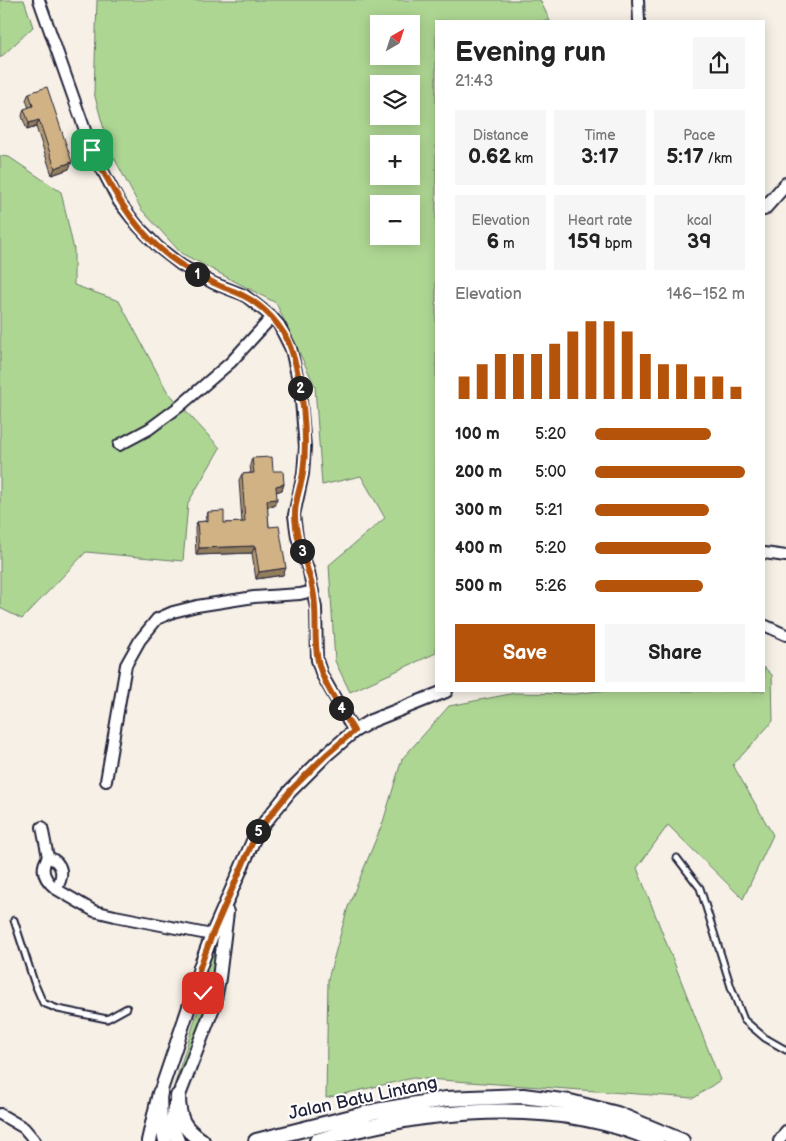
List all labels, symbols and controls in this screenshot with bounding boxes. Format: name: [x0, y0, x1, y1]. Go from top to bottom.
north arrow: [370, 15, 420, 65]
map controls: [370, 15, 420, 245]
text: Evening run: [455, 36, 606, 69]
button: share: [693, 37, 745, 89]
text: 21:43: [455, 72, 493, 91]
button: layers: [370, 75, 420, 125]
text: Distance: [473, 127, 529, 144]
text: Time: [584, 127, 616, 144]
text: Pace: [683, 127, 715, 144]
pin: [71, 129, 113, 171]
button: +: [370, 135, 420, 185]
icon: arrive: [78, 136, 106, 164]
text: 0.62: [468, 144, 511, 169]
text: 3:17: [581, 144, 619, 169]
text: 5:17: [666, 144, 704, 169]
text: km: [511, 150, 533, 167]
text: /km: [704, 150, 732, 167]
button: −: [370, 195, 420, 245]
text: Elevation: [471, 212, 530, 229]
text: Heart rate: [568, 212, 632, 229]
text: kcal: [687, 212, 712, 229]
text: 6: [487, 229, 499, 254]
text: 159: [568, 229, 601, 254]
text: 39: [687, 229, 712, 254]
text: m: [499, 235, 515, 252]
text: bpm: [601, 235, 632, 252]
pin: 1: [184, 262, 210, 286]
text: 1: [195, 266, 200, 283]
text: Elevation: [455, 285, 522, 304]
text: 146–152 m: [666, 285, 745, 304]
pin: 2: [288, 376, 312, 400]
text: 2: [296, 380, 305, 397]
text: 100 m: [455, 425, 500, 444]
text: 5:20: [535, 425, 566, 444]
text: 200 m: [455, 463, 502, 482]
text: 5:00: [535, 463, 566, 482]
text: 300 m: [455, 501, 502, 520]
text: 5:21: [535, 501, 563, 520]
pin: 3: [290, 538, 314, 564]
text: 400 m: [455, 539, 502, 558]
text: 5:20: [535, 539, 566, 558]
text: 3: [298, 543, 307, 560]
text: 500 m: [455, 577, 502, 596]
text: 5:26: [535, 577, 567, 596]
button: Save: [455, 624, 595, 682]
button: Share: [605, 624, 745, 682]
pin: 4: [328, 696, 354, 720]
text: 4: [337, 700, 346, 717]
pin: 5: [246, 818, 270, 844]
text: 5: [254, 823, 263, 840]
pin: [182, 972, 224, 1014]
icon: check: [189, 979, 217, 1007]
street label: Jalan Batu Lintang: [287, 1072, 439, 1124]

